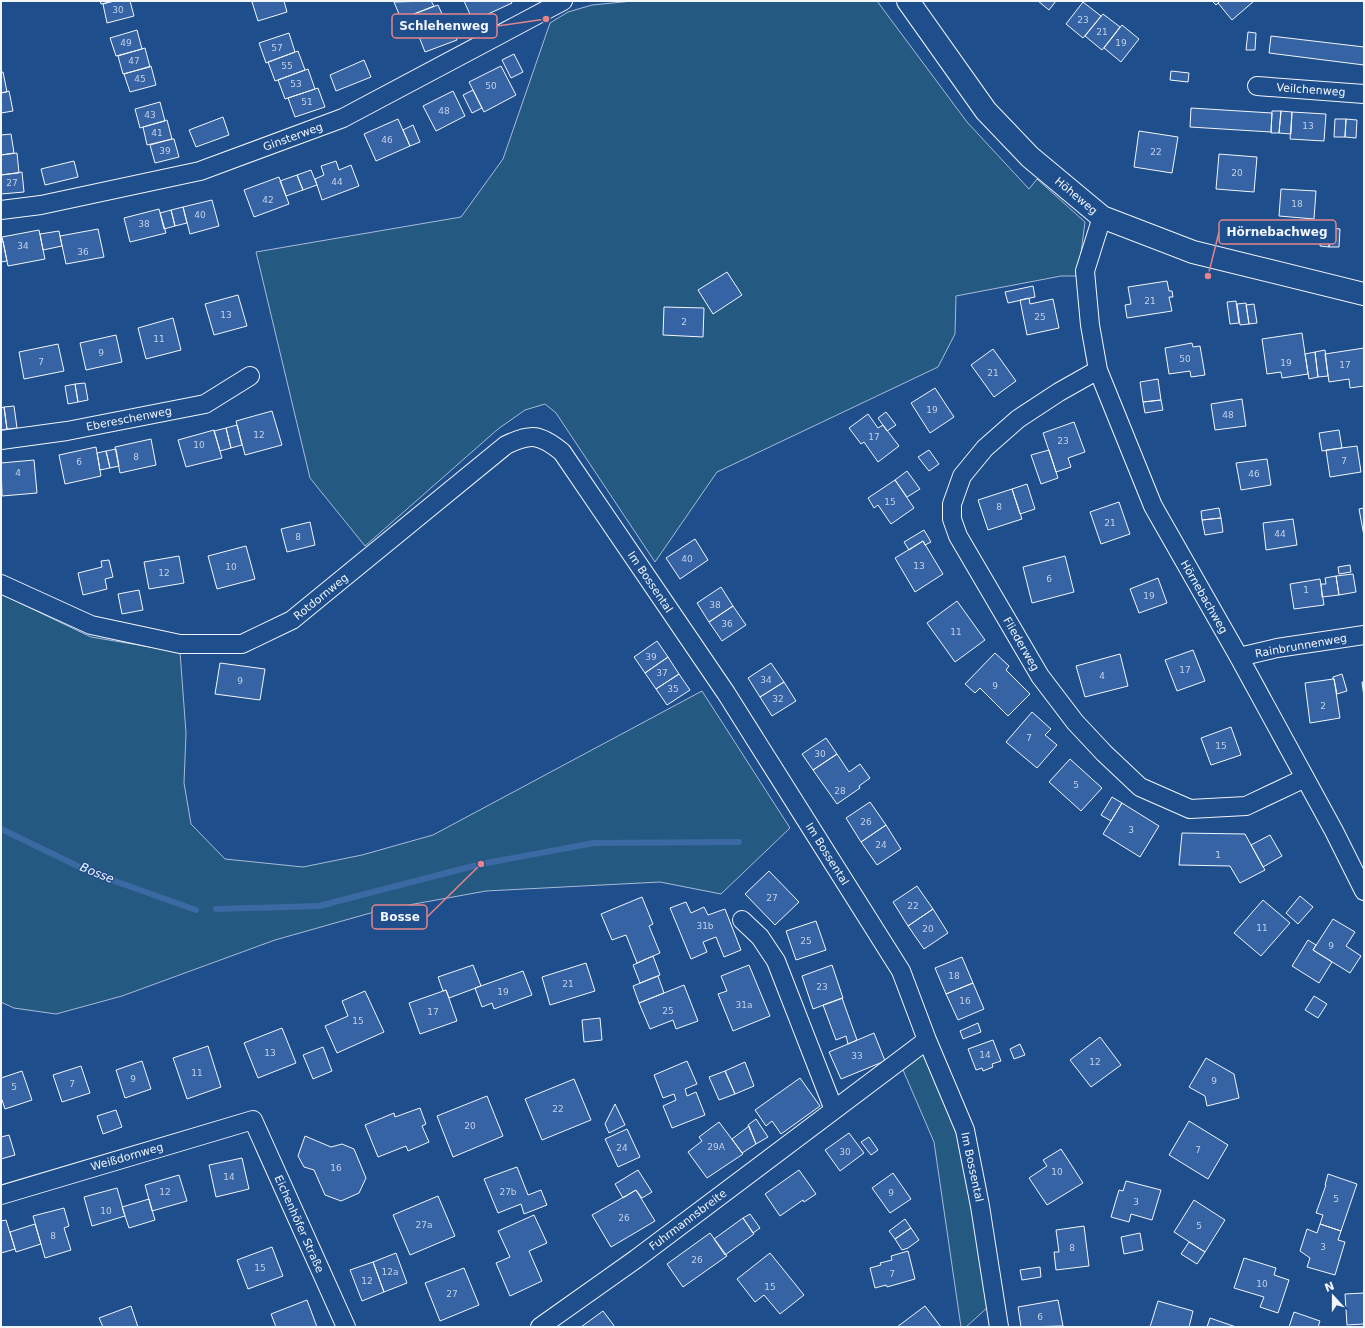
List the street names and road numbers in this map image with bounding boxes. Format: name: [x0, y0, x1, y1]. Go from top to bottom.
street label: Veilchenweg: [1276, 81, 1346, 99]
street label: Ginsterweg: [261, 120, 325, 154]
street label: Höheweg: [1052, 174, 1100, 218]
street label: Ebereschenweg: [85, 404, 173, 434]
street label: Im Bossental: [625, 549, 675, 615]
street label: Hörnebachweg: [1178, 558, 1230, 636]
street label: Rotdornweg: [291, 571, 351, 623]
street label: Fliederweg: [1000, 615, 1042, 673]
street label: Rainbrunnenweg: [1254, 632, 1348, 660]
street label: Im Bossental: [803, 820, 851, 888]
street label: Im Bossental: [958, 1131, 986, 1203]
street label: Weißdornweg: [89, 1140, 165, 1174]
street label: Eichenhöfer Straße: [272, 1173, 326, 1275]
street label: Fuhrmannsbreite: [647, 1187, 729, 1253]

